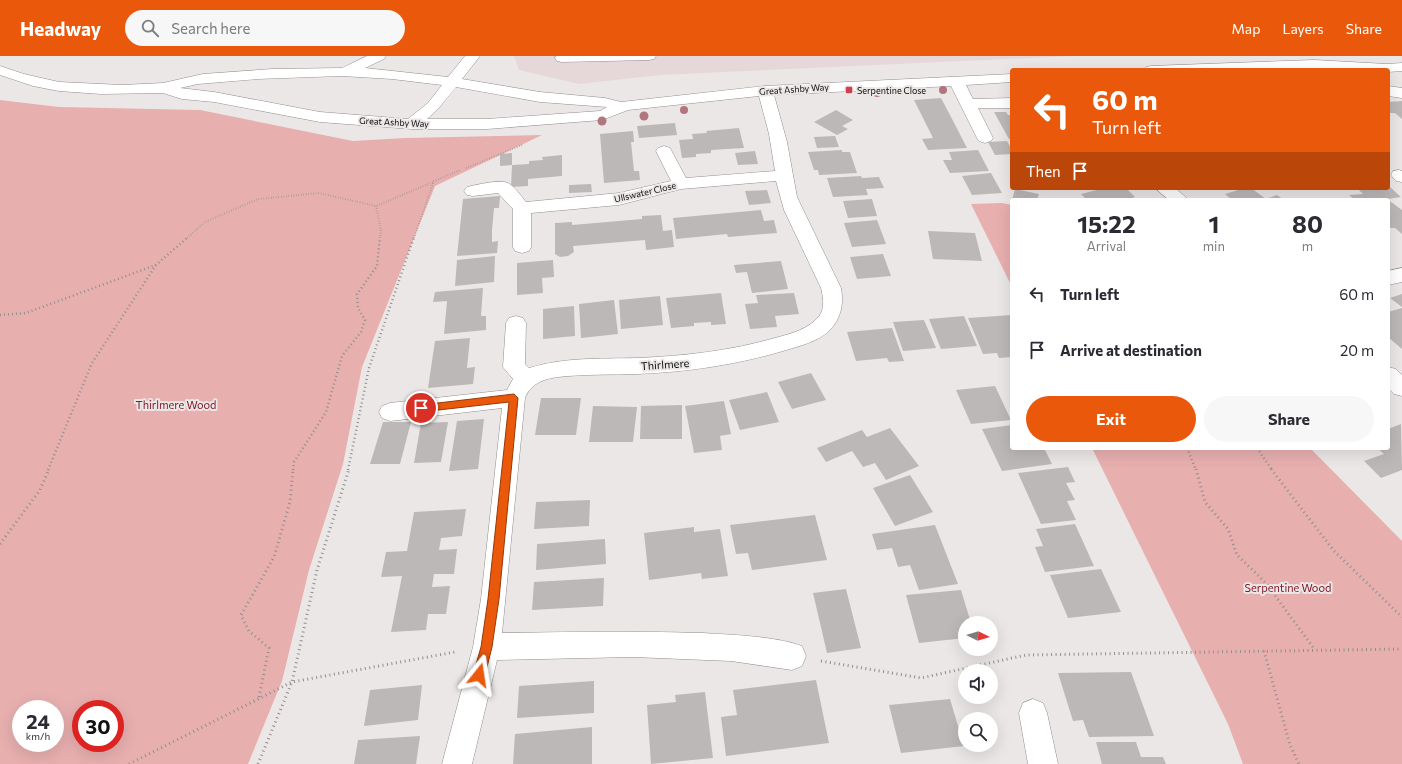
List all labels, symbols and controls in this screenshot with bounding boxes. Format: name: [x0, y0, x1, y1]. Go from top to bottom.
search box: [125, 10, 405, 46]
text: Headway: [20, 17, 101, 40]
icon: search: [139, 17, 161, 39]
text: Search here: [171, 19, 251, 37]
text: Map: [1232, 20, 1260, 37]
text: Layers: [1282, 20, 1324, 37]
text: Share: [1346, 20, 1382, 37]
street label: Great Ashby Way: [759, 81, 830, 97]
text: 60 m: [1092, 82, 1158, 116]
icon: left: [1026, 84, 1078, 136]
marker: Serpentine Close: [844, 85, 854, 95]
place label: Serpentine Close: [857, 85, 926, 96]
street label: Great Ashby Way: [359, 115, 430, 129]
text: Turn left: [1092, 116, 1161, 138]
icon: arrive: [1069, 160, 1091, 182]
text: Then: [1026, 162, 1061, 180]
street label: Ullswater Close: [613, 179, 677, 204]
text: 15:22: [1077, 209, 1136, 238]
text: 1: [1208, 209, 1219, 238]
text: 80: [1292, 209, 1323, 238]
text: Arrival: [1087, 238, 1126, 254]
text: min: [1203, 238, 1225, 254]
text: m: [1302, 238, 1313, 254]
icon: left: [1026, 283, 1048, 305]
text: Turn left: [1060, 285, 1119, 303]
text: 60 m: [1339, 285, 1374, 303]
icon: arrive: [1026, 339, 1048, 361]
text: Arrive at destination: [1060, 341, 1202, 359]
text: 20 m: [1340, 341, 1374, 359]
street label: Thirlmere: [640, 356, 690, 372]
pin: [404, 391, 438, 425]
button: Exit: [1026, 396, 1196, 442]
button: Share: [1204, 396, 1374, 442]
icon: arrive: [410, 397, 432, 419]
park label: Thirlmere Wood: [136, 398, 216, 411]
park label: Serpentine Wood: [1245, 581, 1331, 594]
north arrow: [958, 616, 998, 656]
map controls: [958, 616, 998, 752]
position arrow: [458, 654, 500, 696]
button: sound: [958, 664, 998, 704]
speed limit sign: 30: [72, 700, 124, 752]
text: 24: [26, 709, 50, 733]
button: search: [958, 712, 998, 752]
text: km/h: [26, 730, 50, 742]

